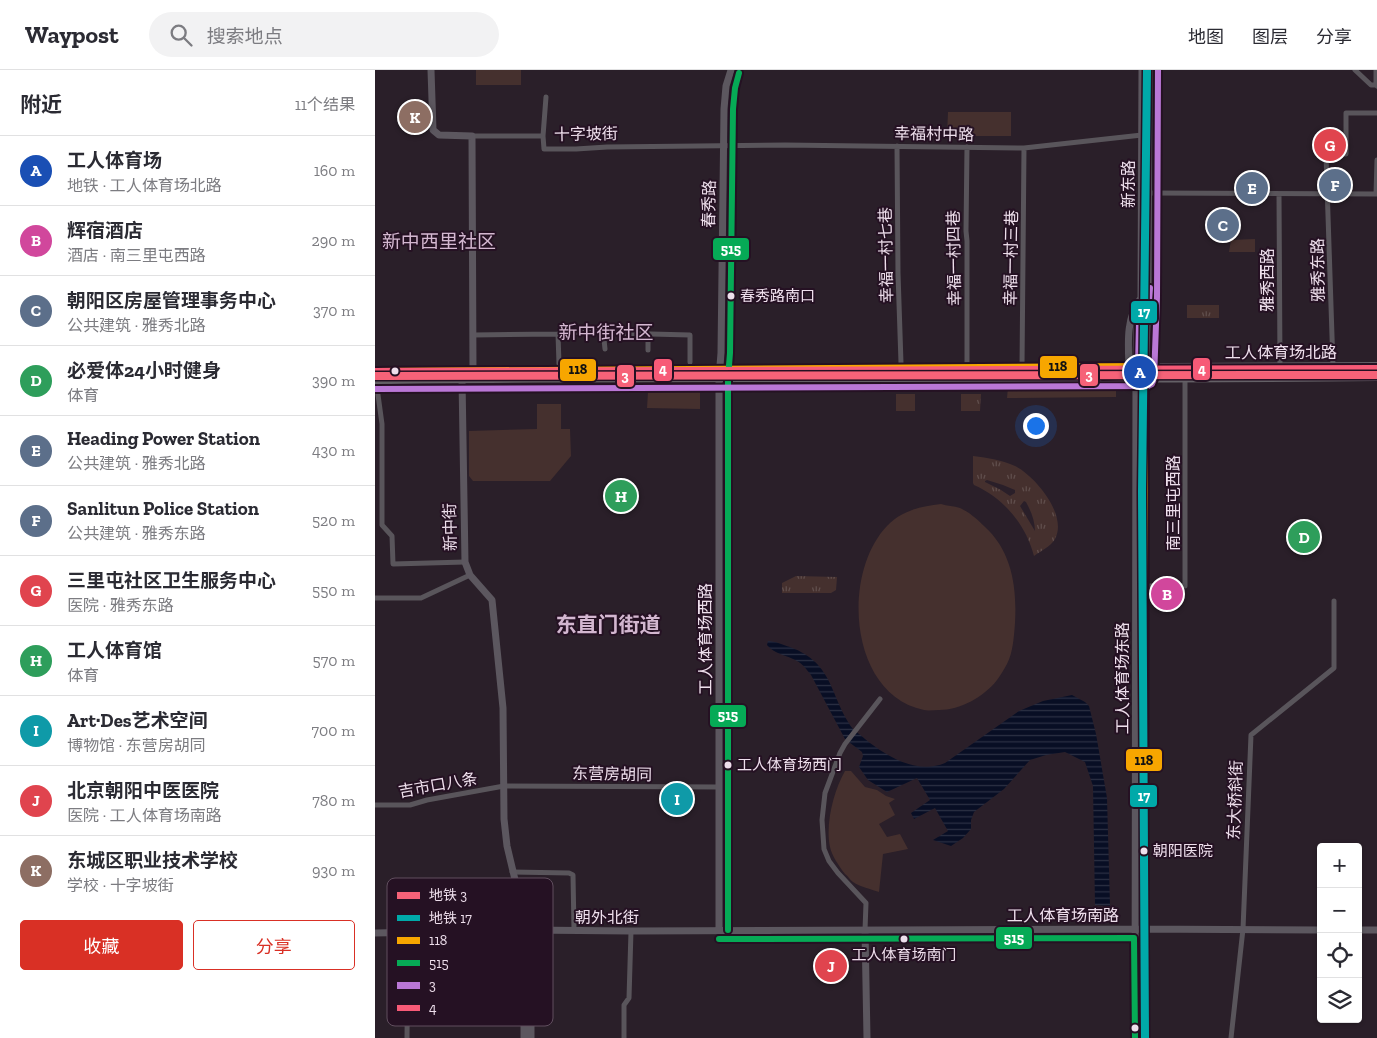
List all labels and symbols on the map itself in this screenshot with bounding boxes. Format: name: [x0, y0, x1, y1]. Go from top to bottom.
pin: K: [399, 98, 431, 136]
street label: 十字坡街: [554, 124, 618, 144]
street label: 幸福村中路: [894, 124, 974, 144]
pin: G: [1314, 126, 1346, 164]
street label: 新东路: [1119, 160, 1138, 208]
pin: F: [1319, 166, 1351, 204]
pin: E: [1236, 169, 1268, 207]
street label: 春秀路: [699, 180, 719, 228]
pin: C: [1207, 206, 1239, 244]
street label: 幸福一村七巷: [876, 207, 896, 303]
street label: 幸福一村四巷: [944, 210, 964, 306]
street label: 幸福一村三巷: [1001, 210, 1021, 306]
district label: 新中西里社区: [382, 230, 496, 253]
line badge: 515: [712, 237, 750, 261]
street label: 雅秀东路: [1308, 238, 1328, 302]
text: 515: [721, 241, 741, 258]
street label: 雅秀西路: [1258, 248, 1277, 312]
place label: 春秀路南口: [740, 287, 815, 305]
marker: 春秀路南口: [726, 291, 736, 301]
line badge: 17: [1130, 300, 1158, 324]
text: 17: [1138, 304, 1150, 321]
district label: 新中街社区: [558, 321, 654, 344]
street label: 工人体育场北路: [1225, 343, 1337, 362]
pin: A: [1124, 353, 1156, 391]
line badge: 118: [1039, 355, 1078, 379]
line badge: 4: [1192, 357, 1211, 381]
line badge: 118: [559, 358, 597, 382]
line badge: 4: [653, 358, 673, 382]
text: 118: [1049, 358, 1068, 375]
text: 118: [569, 361, 588, 378]
text: 4: [659, 361, 667, 378]
text: 4: [1198, 361, 1206, 378]
line badge: 3: [1079, 363, 1099, 387]
line badge: 3: [616, 364, 635, 388]
unlabelled marker: [390, 366, 400, 376]
text: 3: [1085, 367, 1093, 384]
text: 3: [621, 368, 629, 385]
your location: [1023, 413, 1049, 439]
street label: 南三里屯西路: [1164, 455, 1183, 551]
pin: H: [605, 477, 637, 515]
street label: 新中街: [440, 503, 460, 551]
pin: D: [1288, 518, 1320, 556]
pin: B: [1151, 575, 1183, 613]
street label: 工人体育场西路: [696, 583, 715, 695]
district label: 东直门街道: [556, 612, 661, 637]
street label: 工人体育场东路: [1113, 622, 1132, 734]
line badge: 515: [709, 704, 747, 728]
text: 515: [718, 707, 738, 724]
line badge: 118: [1125, 748, 1163, 772]
text: 118: [1135, 752, 1154, 769]
place label: 工人体育场西门: [737, 756, 842, 774]
marker: 工人体育场西门: [723, 760, 733, 770]
street label: 东大桥斜街: [1224, 760, 1246, 840]
street label: 东营房胡同: [572, 764, 652, 784]
street label: 吉市口八条: [397, 769, 479, 801]
pin: I: [661, 780, 693, 818]
line badge: 17: [1129, 784, 1158, 808]
text: 17: [1138, 788, 1150, 805]
place label: 朝阳医院: [1153, 842, 1213, 860]
marker: 朝阳医院: [1139, 846, 1149, 856]
legend: [387, 878, 553, 1026]
text: 地铁 3: [429, 887, 467, 904]
street label: 工人体育场南路: [1007, 906, 1119, 925]
street label: 朝外北街: [575, 908, 639, 927]
text: 地铁 17: [429, 910, 472, 927]
line badge: 515: [995, 926, 1033, 950]
text: 515: [1004, 930, 1024, 947]
text: 118: [429, 932, 447, 949]
marker: 工人体育场南门: [899, 934, 909, 944]
place label: 工人体育场南门: [851, 946, 957, 964]
pin: J: [815, 947, 847, 985]
text: 515: [429, 955, 449, 972]
text: 3: [429, 977, 436, 994]
text: 4: [429, 1000, 437, 1017]
unlabelled marker: [1130, 1023, 1140, 1033]

